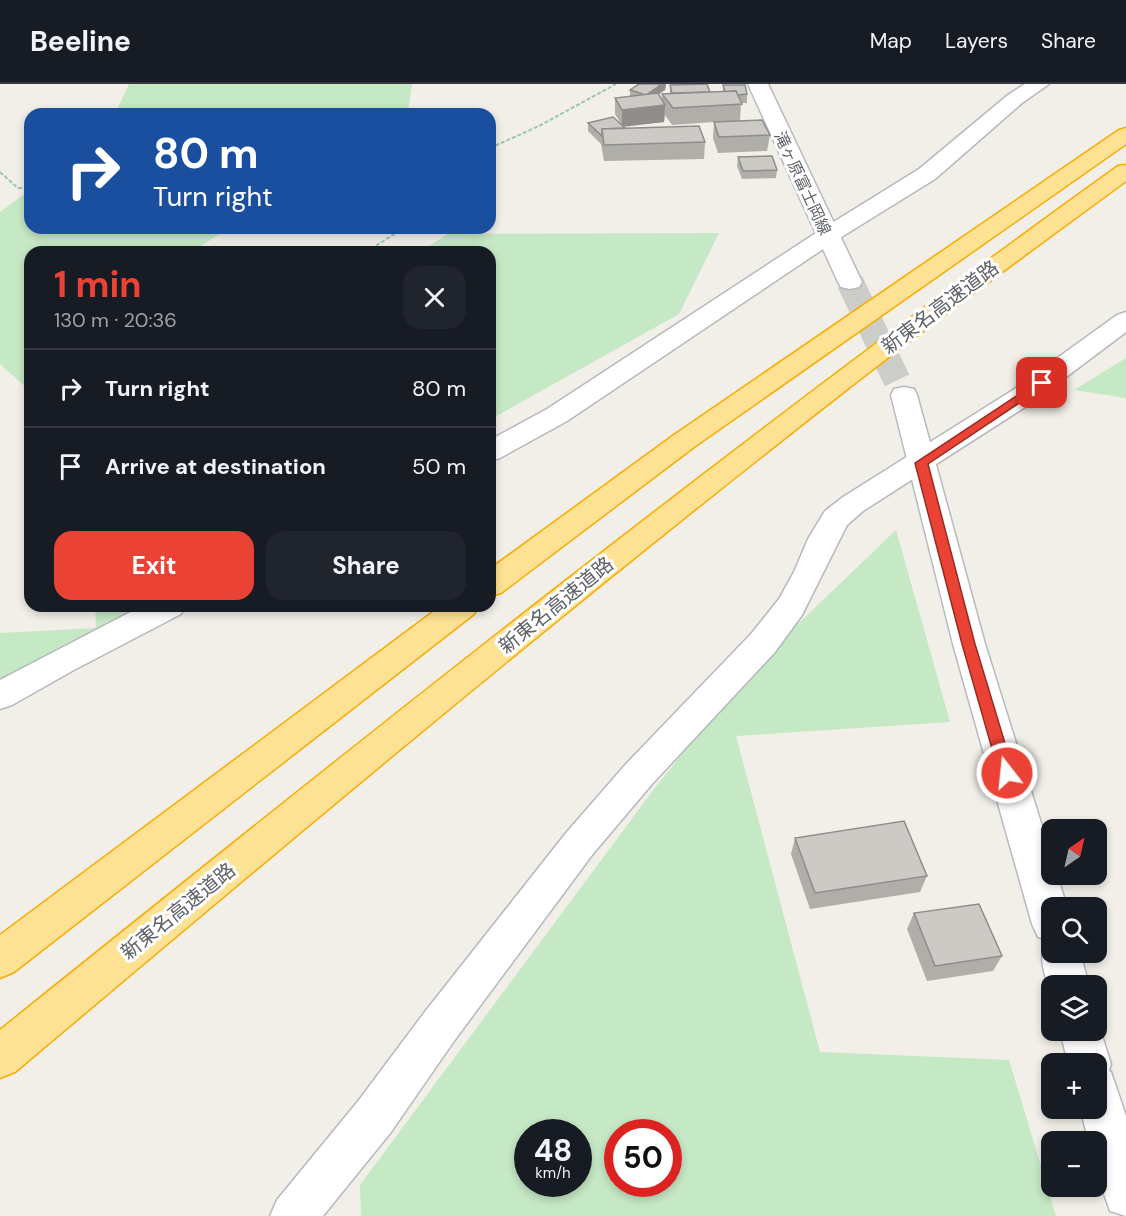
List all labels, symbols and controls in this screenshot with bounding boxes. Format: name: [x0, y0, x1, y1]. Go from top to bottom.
text: Beeline: [30, 23, 131, 60]
text: Map: [870, 27, 912, 55]
text: Layers: [945, 27, 1008, 55]
text: Share: [1041, 27, 1096, 55]
text: 80 m: [153, 126, 259, 181]
street label: 滝ヶ原富士岡線: [769, 128, 836, 238]
icon: right: [54, 132, 132, 210]
text: Turn right: [153, 179, 273, 214]
street label: 新東名高速道路: [876, 254, 1004, 360]
text: 1 min: [54, 261, 142, 308]
button: close: [403, 266, 466, 329]
text: 130 m · 20:36: [54, 307, 177, 333]
pin: [1016, 357, 1067, 408]
icon: arrive: [1025, 366, 1058, 399]
icon: right: [54, 372, 87, 405]
text: Turn right: [105, 374, 210, 403]
text: 80 m: [412, 374, 466, 403]
icon: arrive: [54, 450, 87, 483]
text: Arrive at destination: [105, 452, 326, 481]
text: 50 m: [412, 452, 466, 481]
button: Exit: [54, 531, 254, 600]
button: Share: [266, 531, 466, 600]
street label: 新東名高速道路: [493, 551, 619, 659]
position arrow: [975, 741, 1039, 805]
north arrow: [1041, 819, 1107, 885]
map controls: [1041, 819, 1107, 1197]
street label: 新東名高速道路: [115, 857, 241, 965]
button: search: [1041, 897, 1107, 963]
button: layers: [1041, 975, 1107, 1041]
button: +: [1041, 1053, 1107, 1119]
speed limit sign: 50: [604, 1119, 682, 1197]
text: 48: [534, 1131, 572, 1170]
button: −: [1041, 1131, 1107, 1197]
text: km/h: [535, 1163, 571, 1183]

